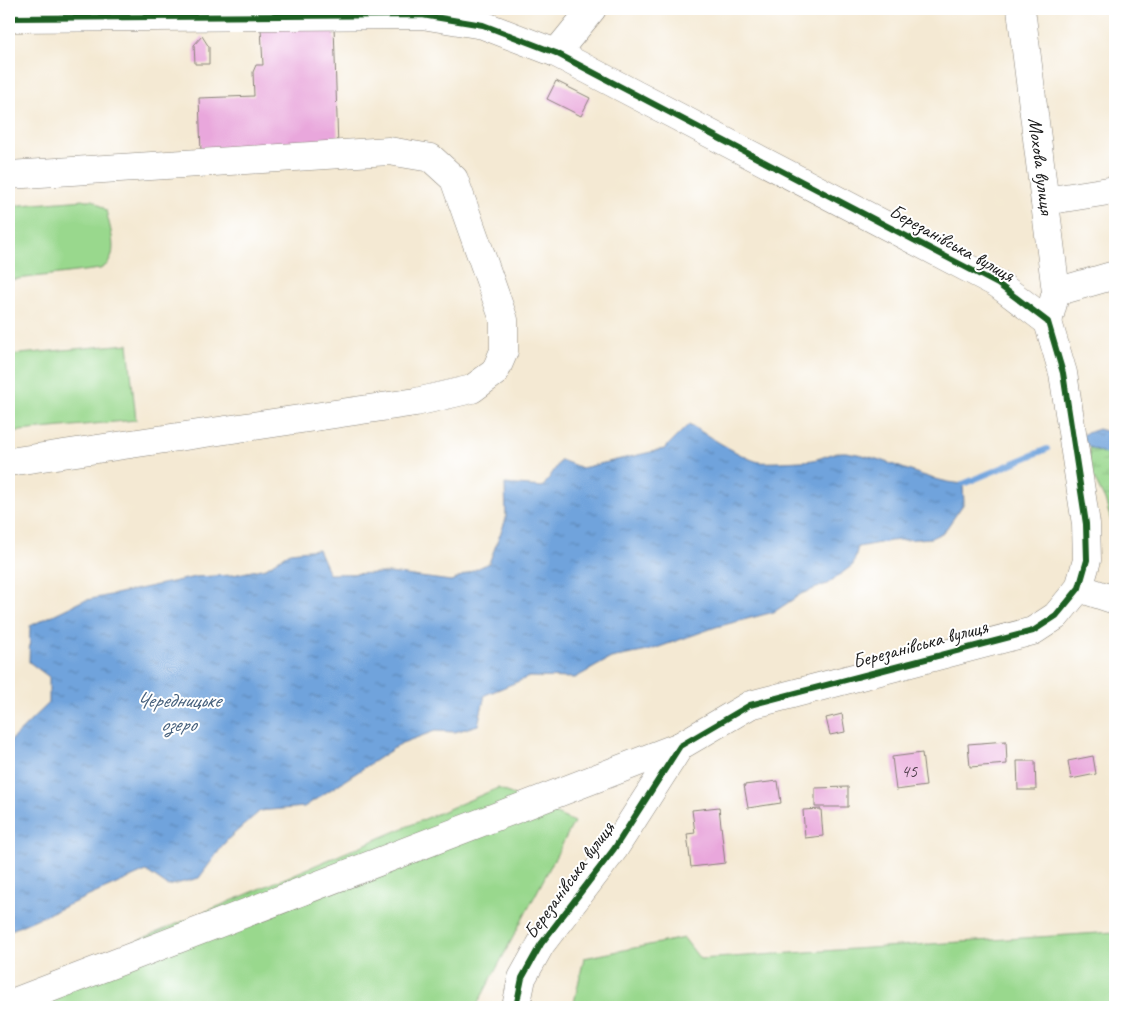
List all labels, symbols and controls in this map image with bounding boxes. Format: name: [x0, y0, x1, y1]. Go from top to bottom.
street label: Мохова вулиця: [1023, 116, 1060, 218]
street label: Березанівська вулиця: [885, 198, 1019, 288]
street label: Березанівська вулиця: [850, 614, 991, 674]
water label: Чередницьке озеро: [136, 687, 223, 738]
house number: 45: [901, 760, 918, 782]
street label: Березанівська вулиця: [518, 816, 620, 944]

